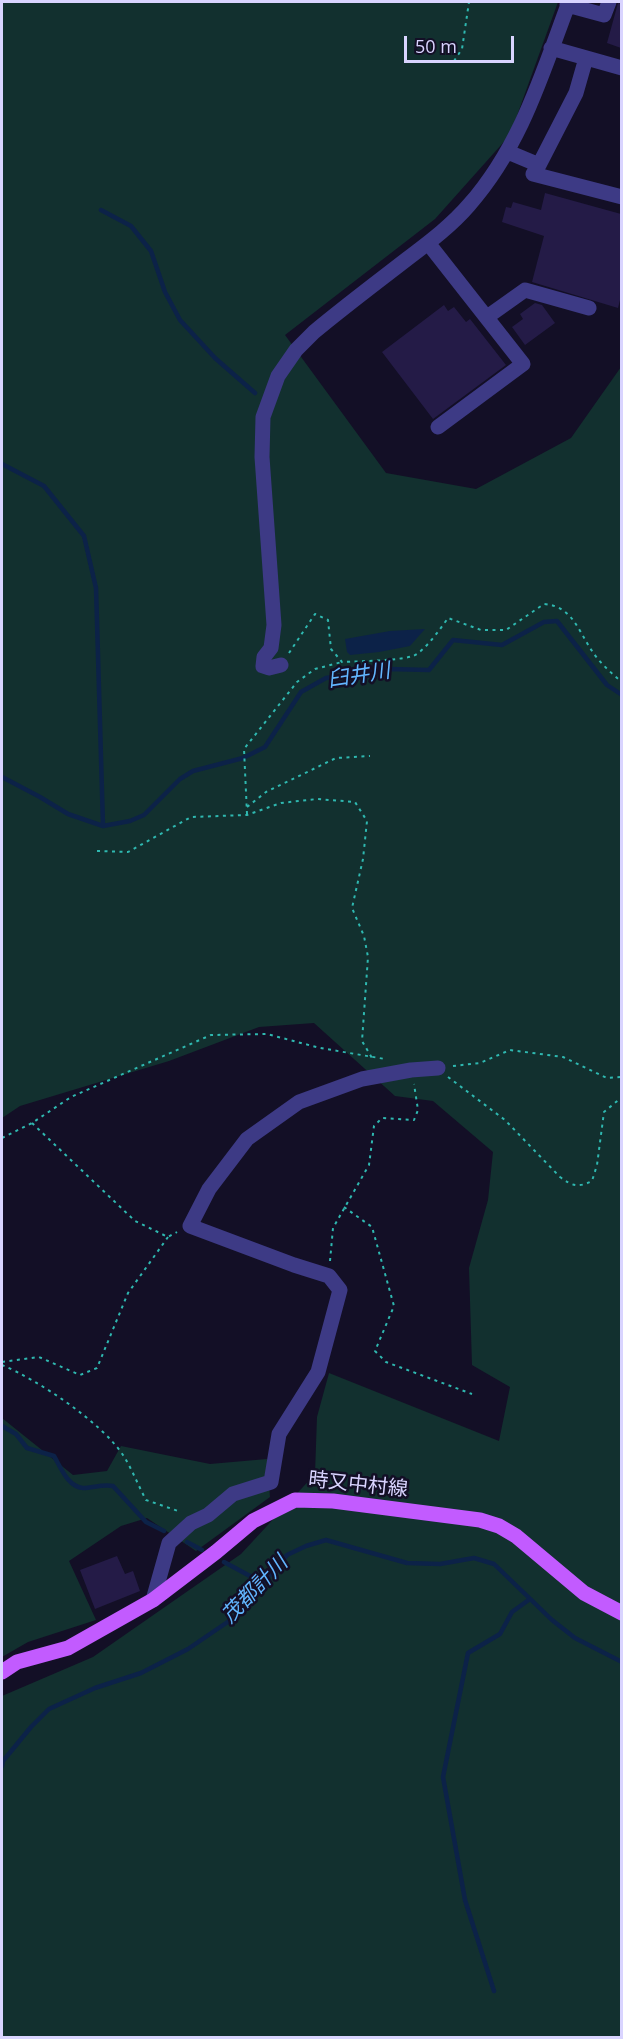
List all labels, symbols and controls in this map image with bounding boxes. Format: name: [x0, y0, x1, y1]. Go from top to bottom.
scale bar: [407, 24, 516, 62]
text: 50 m: [415, 34, 457, 58]
water label: 臼井川: [326, 659, 392, 693]
street label: 時又中村線: [307, 1468, 409, 1502]
water label: 茂都計川: [217, 1551, 293, 1629]

